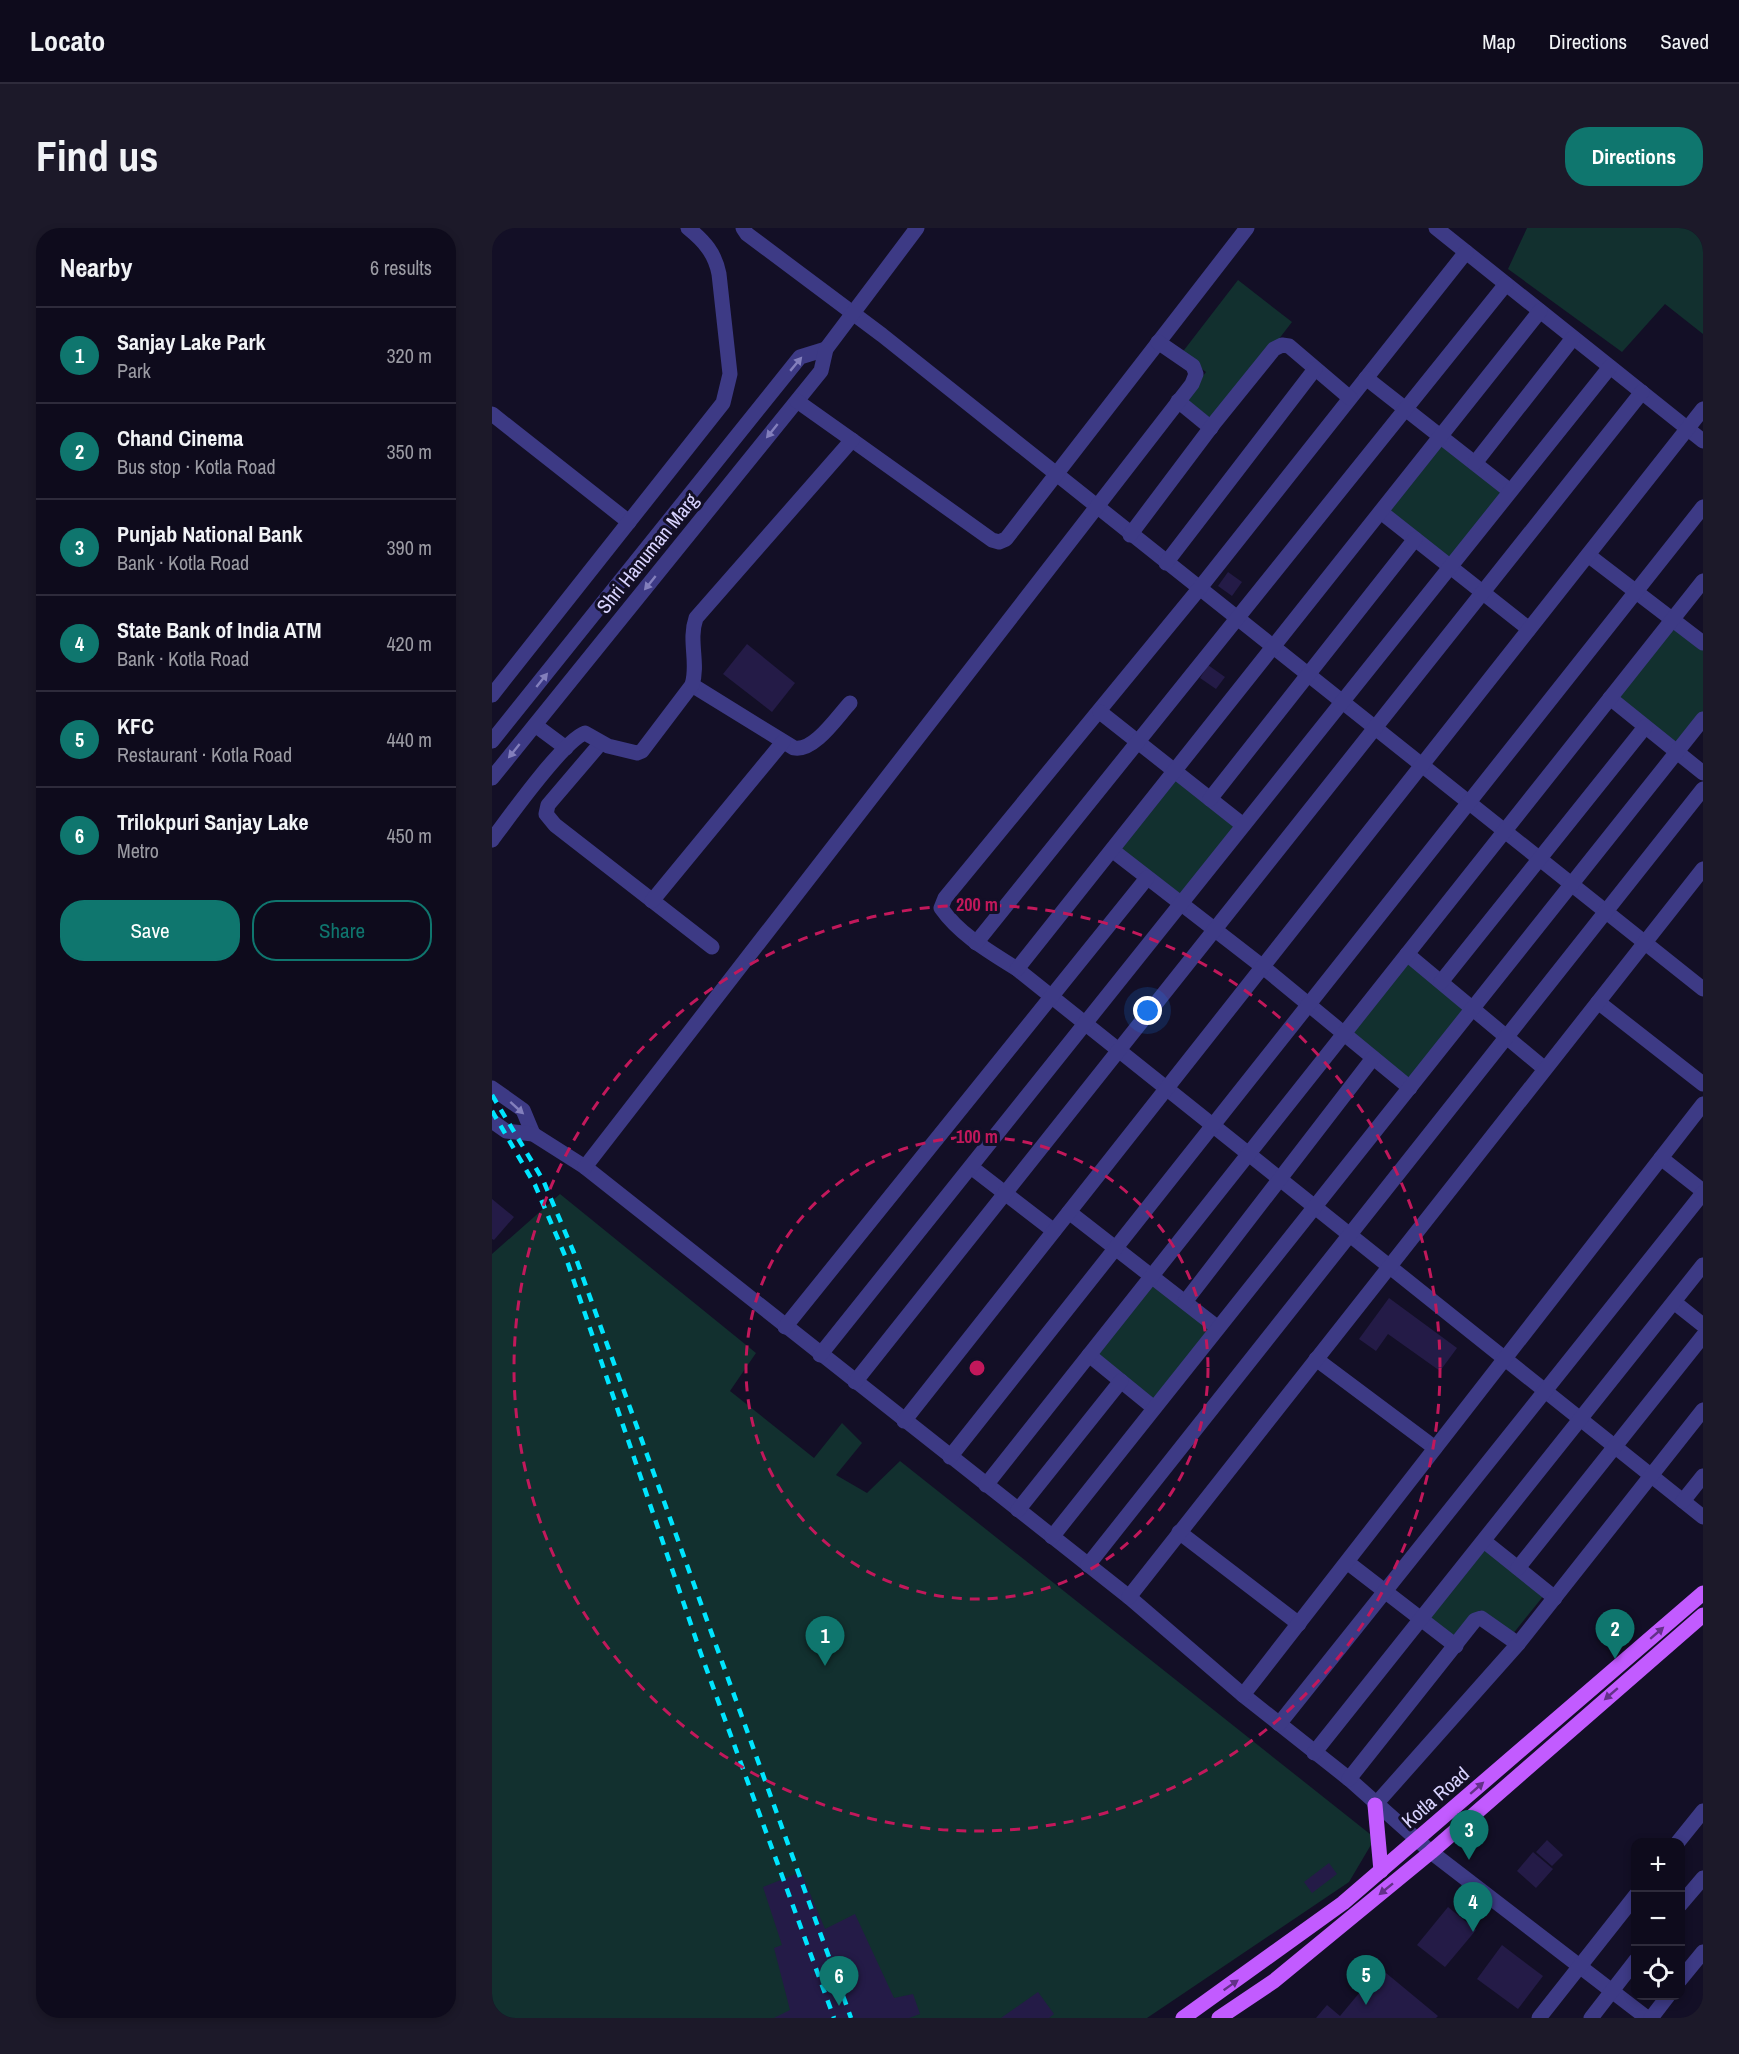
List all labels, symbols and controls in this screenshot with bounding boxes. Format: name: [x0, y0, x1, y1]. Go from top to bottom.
text: Locato: [30, 22, 105, 60]
text: Map: [1482, 27, 1516, 56]
text: Directions: [1549, 27, 1627, 56]
text: Saved: [1660, 27, 1709, 56]
button: Directions: [1565, 127, 1703, 186]
text: Find us: [36, 128, 158, 184]
text: Nearby: [60, 250, 132, 285]
text: 6 results: [370, 254, 432, 281]
text: Sanjay Lake Park: [117, 327, 265, 357]
text: 1: [75, 342, 84, 369]
text: 320 m: [386, 342, 432, 369]
one-way arrow: [789, 356, 802, 372]
text: Park: [117, 357, 151, 384]
text: Chand Cinema: [117, 423, 243, 453]
one-way arrow: [767, 424, 779, 439]
text: 2: [75, 438, 84, 465]
text: 350 m: [386, 438, 432, 465]
text: Bus stop · Kotla Road: [117, 453, 276, 480]
street label: Shri Hanuman Marg: [590, 487, 704, 619]
text: Punjab National Bank: [117, 519, 302, 549]
text: 3: [75, 534, 84, 561]
text: 390 m: [386, 534, 432, 561]
text: Bank · Kotla Road: [117, 549, 249, 576]
one-way arrow: [643, 575, 656, 591]
text: State Bank of India ATM: [117, 615, 322, 645]
text: 4: [75, 630, 84, 657]
text: 420 m: [386, 630, 432, 657]
text: Bank · Kotla Road: [117, 645, 249, 672]
one-way arrow: [535, 672, 547, 687]
text: KFC: [117, 711, 154, 741]
text: 5: [75, 726, 84, 753]
text: 440 m: [386, 726, 432, 753]
text: Restaurant · Kotla Road: [117, 741, 292, 768]
one-way arrow: [508, 743, 521, 758]
text: Trilokpuri Sanjay Lake: [117, 807, 309, 837]
text: 6: [75, 822, 84, 849]
text: 450 m: [386, 822, 432, 849]
text: Metro: [117, 837, 159, 864]
text: 200 m: [956, 892, 998, 917]
button: Save: [60, 900, 240, 961]
button: Share: [252, 900, 432, 961]
your location: [1133, 996, 1162, 1025]
one-way arrow: [509, 1101, 525, 1114]
text: 100 m: [956, 1124, 998, 1149]
centre of rings: [967, 1358, 987, 1378]
pin: 2: [1596, 1610, 1634, 1659]
pin: 1: [806, 1616, 844, 1666]
one-way arrow: [1649, 1627, 1664, 1640]
one-way arrow: [1603, 1688, 1619, 1701]
street label: Kotla Road: [1396, 1760, 1474, 1834]
one-way arrow: [1469, 1782, 1484, 1795]
pin: 3: [1450, 1810, 1488, 1860]
map controls: [1631, 1838, 1685, 2000]
button: +: [1631, 1838, 1685, 1892]
one-way arrow: [1379, 1882, 1394, 1895]
pin: 4: [1454, 1882, 1492, 1932]
button: −: [1631, 1892, 1685, 1946]
button: locate: [1631, 1946, 1685, 2000]
pin: 6: [820, 1956, 858, 2006]
pin: 5: [1346, 1956, 1386, 2005]
one-way arrow: [1223, 1979, 1239, 1991]

